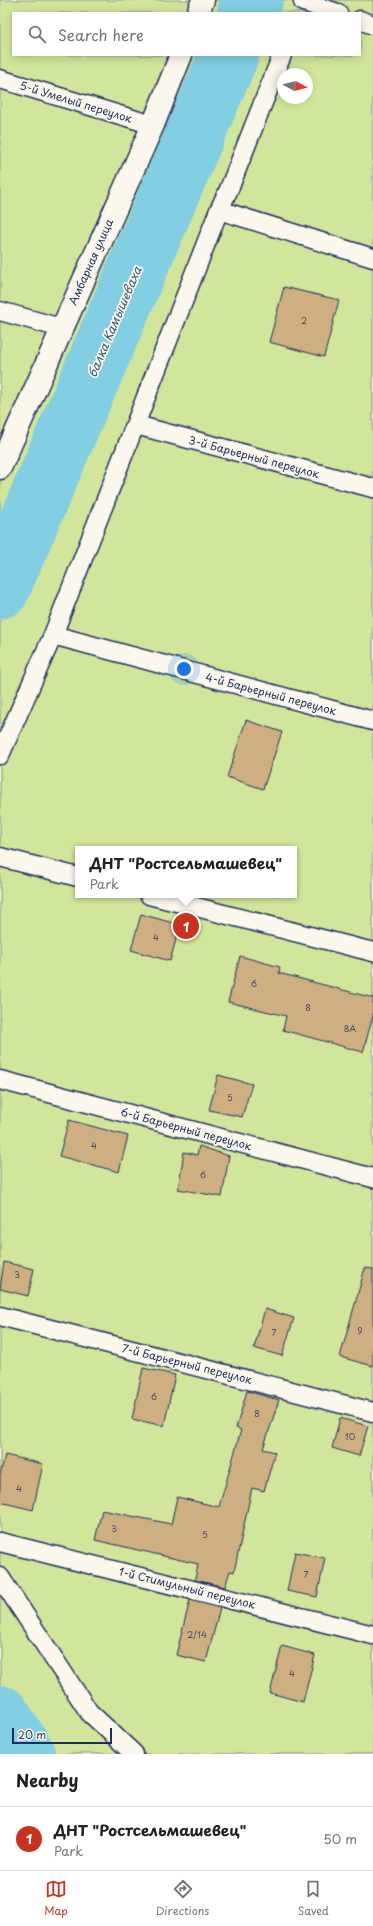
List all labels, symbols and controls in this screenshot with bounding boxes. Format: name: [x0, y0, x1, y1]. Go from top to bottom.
search box: [12, 12, 361, 56]
icon: search: [26, 23, 48, 45]
text: Search here: [58, 23, 144, 46]
north arrow: [277, 68, 313, 104]
street label: 5-й Умелый переулок: [18, 76, 135, 127]
street label: Амбарная улица: [64, 216, 117, 308]
water label: балка Камышеваха: [83, 263, 146, 380]
house number: 2: [301, 313, 307, 327]
street label: 3-й Барьерный переулок: [187, 431, 322, 482]
your location: [174, 659, 194, 679]
street label: 4-й Барьерный переулок: [204, 668, 339, 719]
popup: [75, 846, 297, 898]
text: ДНТ "Ростсельмашевец": [90, 851, 282, 874]
text: Park: [90, 874, 119, 893]
pin: 1: [173, 911, 199, 941]
house number: 4: [153, 930, 159, 944]
house number: 6: [251, 976, 257, 990]
house number: 8: [305, 1000, 311, 1014]
house number: 8А: [344, 1021, 356, 1035]
house number: 5: [227, 1090, 233, 1104]
street label: 6-й Барьерный переулок: [119, 1103, 254, 1154]
house number: 4: [91, 1138, 97, 1152]
house number: 6: [200, 1167, 206, 1181]
house number: 3: [14, 1267, 20, 1281]
house number: 9: [357, 1323, 363, 1337]
house number: 7: [271, 1325, 277, 1339]
street label: 7-й Барьерный переулок: [120, 1339, 254, 1388]
house number: 6: [151, 1389, 157, 1403]
house number: 8: [254, 1406, 260, 1420]
house number: 10: [345, 1429, 356, 1443]
house number: 4: [16, 1481, 22, 1495]
house number: 3: [111, 1521, 117, 1535]
house number: 5: [202, 1527, 208, 1541]
street label: 1-й Стимульный переулок: [117, 1562, 258, 1613]
house number: 7: [303, 1567, 309, 1581]
house number: 2/14: [187, 1627, 207, 1641]
house number: 4: [289, 1666, 295, 1680]
scale bar: [12, 1726, 112, 1745]
text: 20 m: [18, 1726, 46, 1743]
text: Nearby: [16, 1767, 78, 1793]
text: ДНТ "Ростсельмашевец": [54, 1818, 246, 1841]
text: 1: [26, 1829, 32, 1848]
text: 50 m: [323, 1829, 357, 1848]
text: Park: [54, 1841, 83, 1860]
tab: Map: [44, 1878, 68, 1919]
tab: Directions: [156, 1878, 209, 1919]
tab: Saved: [298, 1878, 329, 1919]

